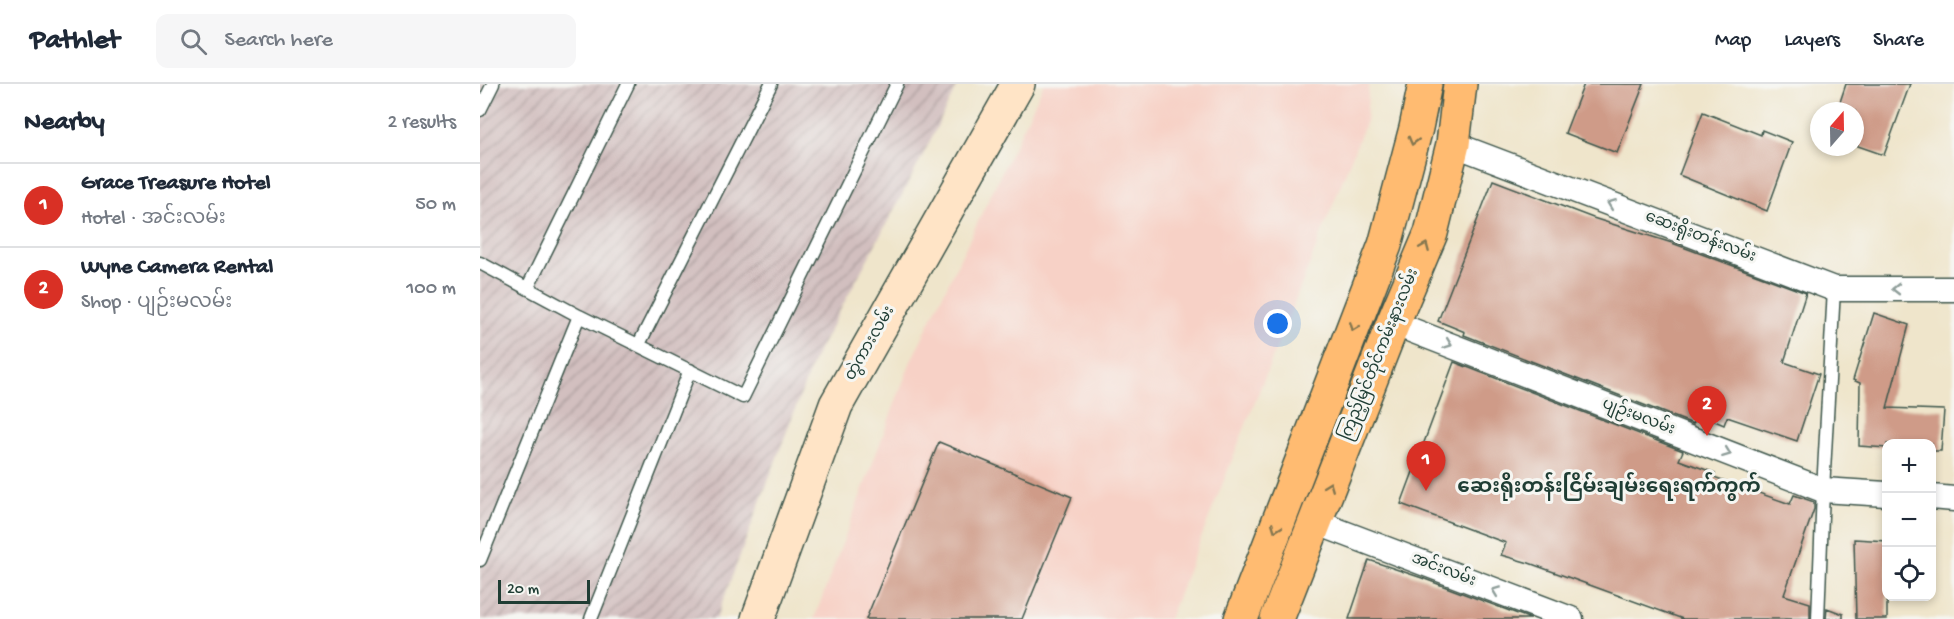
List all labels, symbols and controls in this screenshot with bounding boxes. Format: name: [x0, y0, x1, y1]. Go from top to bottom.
search box: [156, 14, 576, 68]
text: Pathlet: [30, 25, 120, 58]
icon: search: [177, 25, 210, 58]
text: Search here: [225, 28, 333, 54]
text: Map: [1715, 29, 1751, 54]
text: Layers: [1784, 29, 1840, 54]
text: Share: [1873, 29, 1924, 54]
north arrow: [1810, 102, 1864, 156]
text: Nearby: [24, 108, 105, 139]
text: 2 results: [387, 112, 456, 135]
one-way arrow: [1407, 136, 1420, 146]
text: Grace Treasure Hotel: [81, 171, 271, 197]
text: 1: [39, 194, 48, 217]
text: 50 m: [415, 194, 456, 217]
one-way arrow: [1606, 199, 1617, 212]
street label: ဆေးရိုးတန်းလမ်း: [1641, 204, 1760, 270]
text: Hotel · အင်းလမ်း: [81, 208, 226, 231]
one-way arrow: [1418, 242, 1430, 253]
text: Wyne Camera Rental: [81, 255, 273, 281]
street label: ကြည့်မြင်တိုင်ကမ်းနားလမ်း: [1333, 265, 1426, 444]
text: 2: [39, 278, 48, 301]
text: 100 m: [406, 278, 456, 301]
one-way arrow: [1891, 283, 1900, 295]
text: Shop · ပျဉ်းမလမ်း: [81, 292, 232, 315]
street label: တွဲကားလမ်း: [838, 301, 901, 385]
your location: [1263, 309, 1292, 338]
one-way arrow: [1349, 321, 1361, 332]
one-way arrow: [1442, 337, 1453, 349]
pin: 2: [1688, 386, 1726, 436]
street label: ပျဉ်းမလမ်း: [1599, 391, 1679, 441]
map controls: [1882, 439, 1936, 601]
button: +: [1882, 439, 1936, 493]
pin: 1: [1406, 442, 1446, 491]
one-way arrow: [1722, 445, 1732, 458]
district label: ဆေးရိုးတန်းငြိမ်းချမ်းရေးရက်ကွက်: [1457, 472, 1761, 502]
one-way arrow: [1322, 482, 1335, 492]
button: −: [1882, 493, 1936, 547]
one-way arrow: [1271, 522, 1283, 533]
street label: အင်းလမ်း: [1408, 545, 1480, 592]
button: locate: [1882, 547, 1936, 601]
scale bar: [498, 577, 590, 604]
text: 20 m: [507, 581, 539, 600]
one-way arrow: [1491, 586, 1502, 598]

